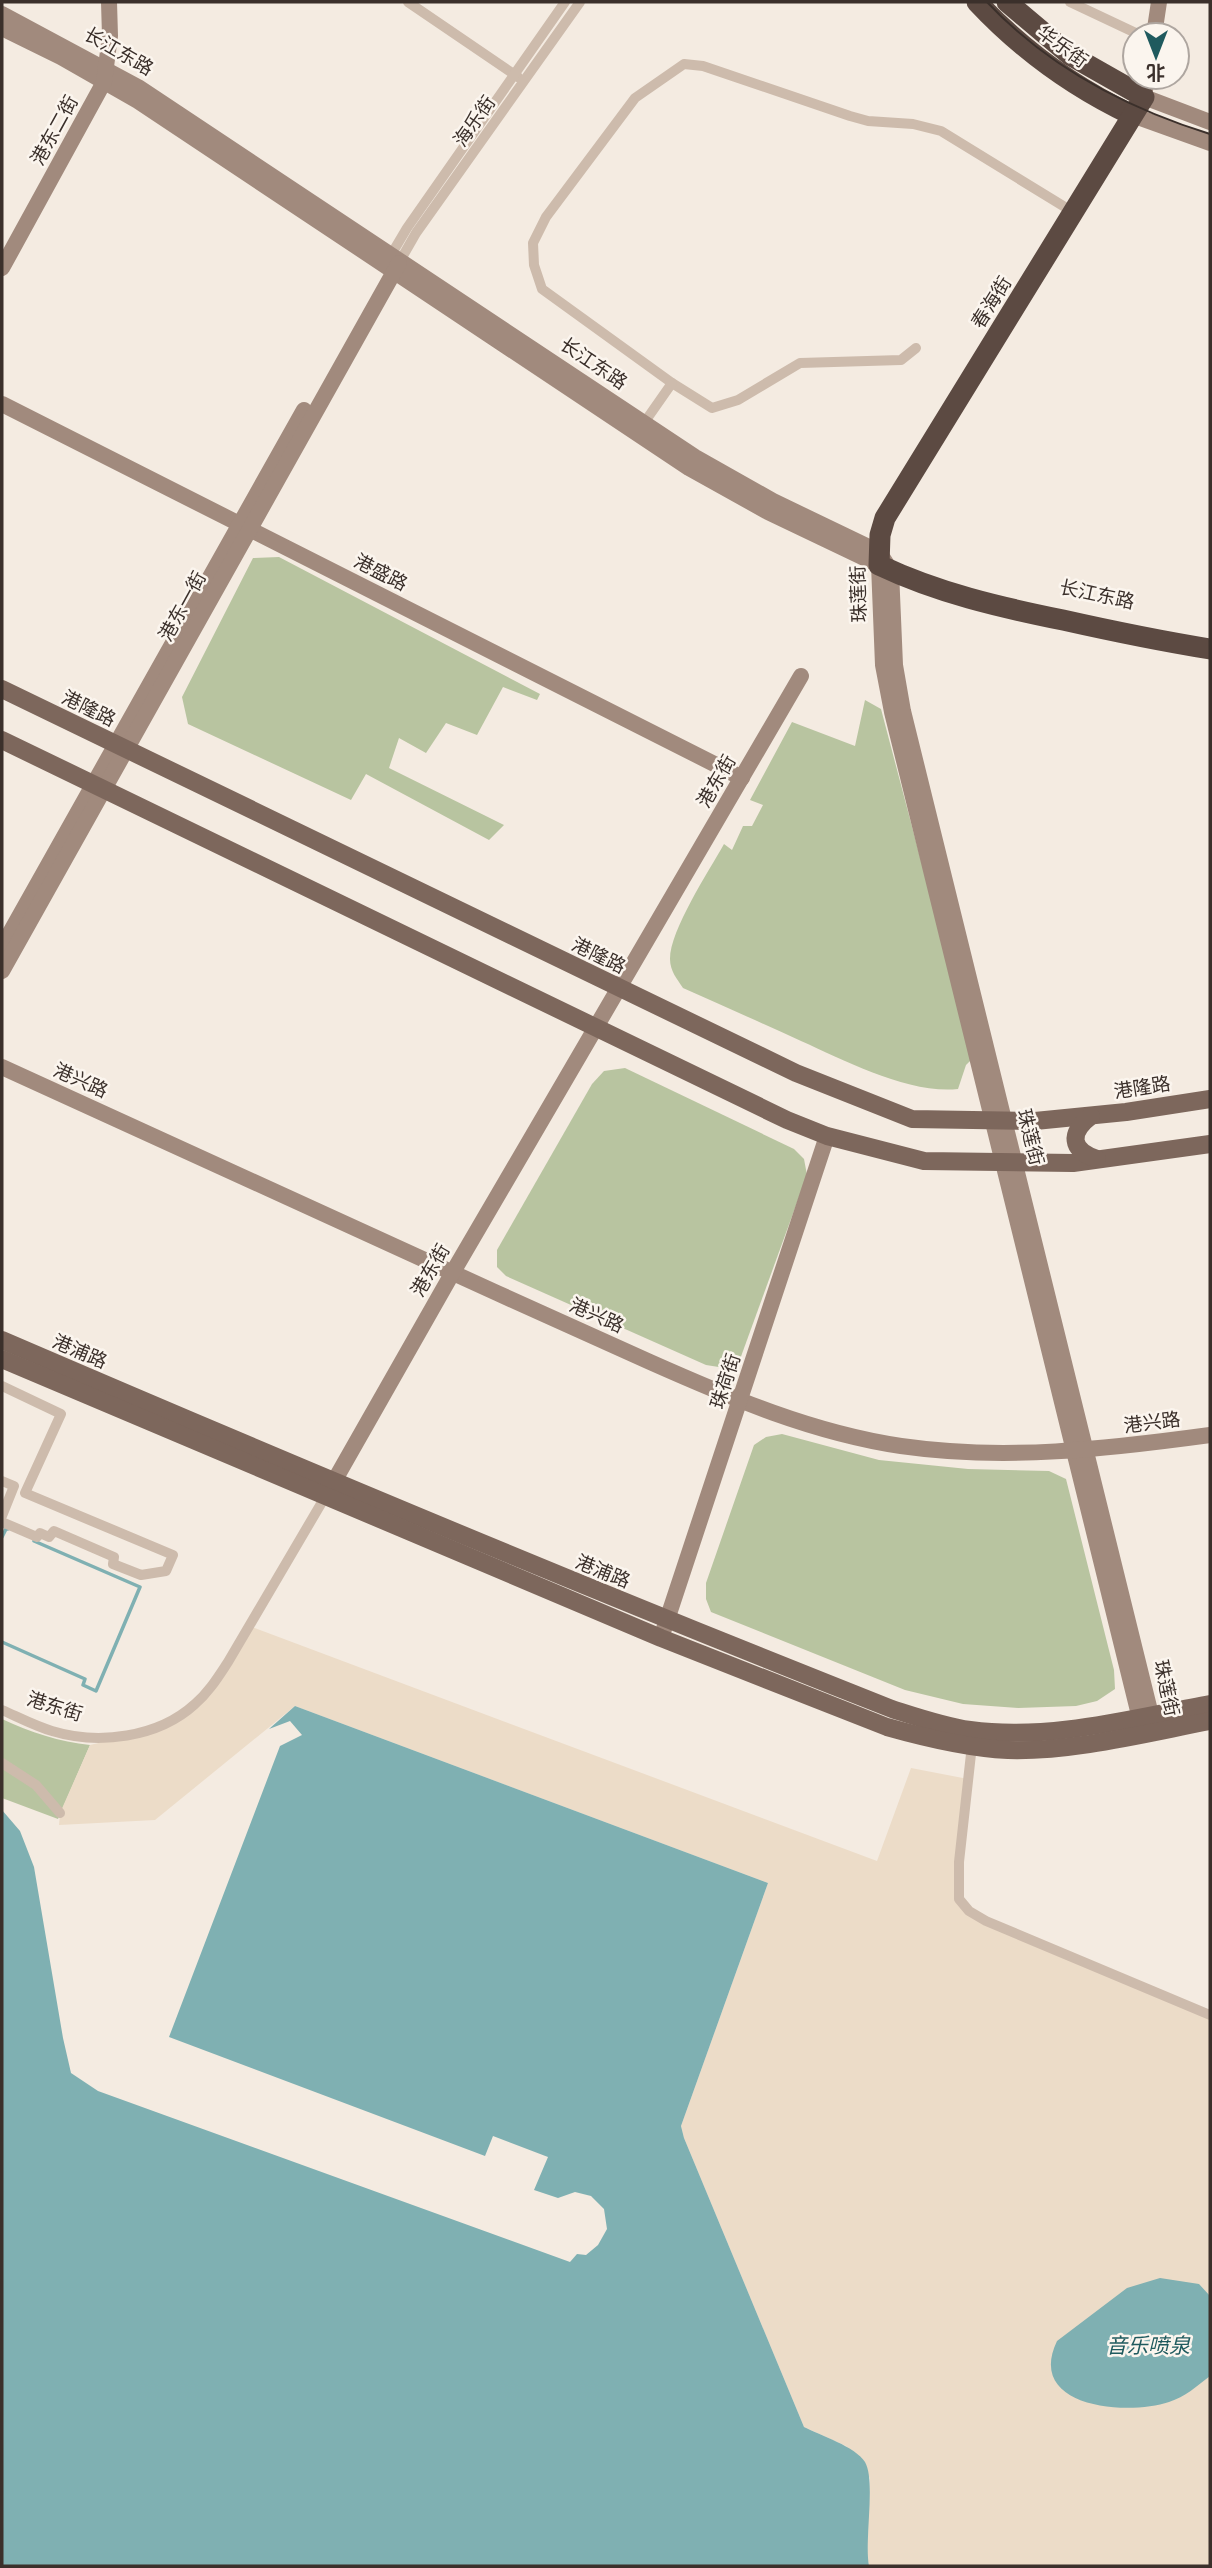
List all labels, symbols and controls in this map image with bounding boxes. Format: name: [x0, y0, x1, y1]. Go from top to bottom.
street label: 华乐街: [1033, 20, 1093, 72]
north arrow: [1121, 21, 1191, 91]
street label: 长江东路: [80, 22, 157, 80]
text: 北: [1146, 61, 1166, 84]
street label: 港东二街: [26, 91, 83, 169]
street label: 海乐街: [449, 91, 500, 151]
street label: 春海街: [967, 272, 1016, 333]
street label: 长江东路: [556, 333, 632, 394]
street label: 港盛路: [350, 549, 411, 596]
street label: 珠莲街: [846, 565, 871, 623]
street label: 港东一街: [154, 567, 211, 645]
street label: 长江东路: [1057, 575, 1136, 614]
street label: 港隆路: [58, 686, 119, 731]
street label: 港东街: [692, 751, 741, 812]
street label: 港隆路: [568, 933, 629, 978]
street label: 港兴路: [50, 1058, 112, 1103]
street label: 港隆路: [1112, 1072, 1172, 1103]
street label: 珠莲街: [1012, 1107, 1049, 1168]
street label: 港东街: [406, 1240, 455, 1301]
street label: 港兴路: [566, 1293, 628, 1338]
street label: 港浦路: [49, 1330, 111, 1373]
street label: 珠荷街: [706, 1350, 745, 1412]
street label: 港兴路: [1122, 1408, 1182, 1437]
street label: 港浦路: [572, 1550, 634, 1593]
street label: 珠莲街: [1149, 1658, 1184, 1718]
street label: 港东街: [24, 1687, 85, 1726]
water label: 音乐喷泉: [1106, 2334, 1191, 2358]

